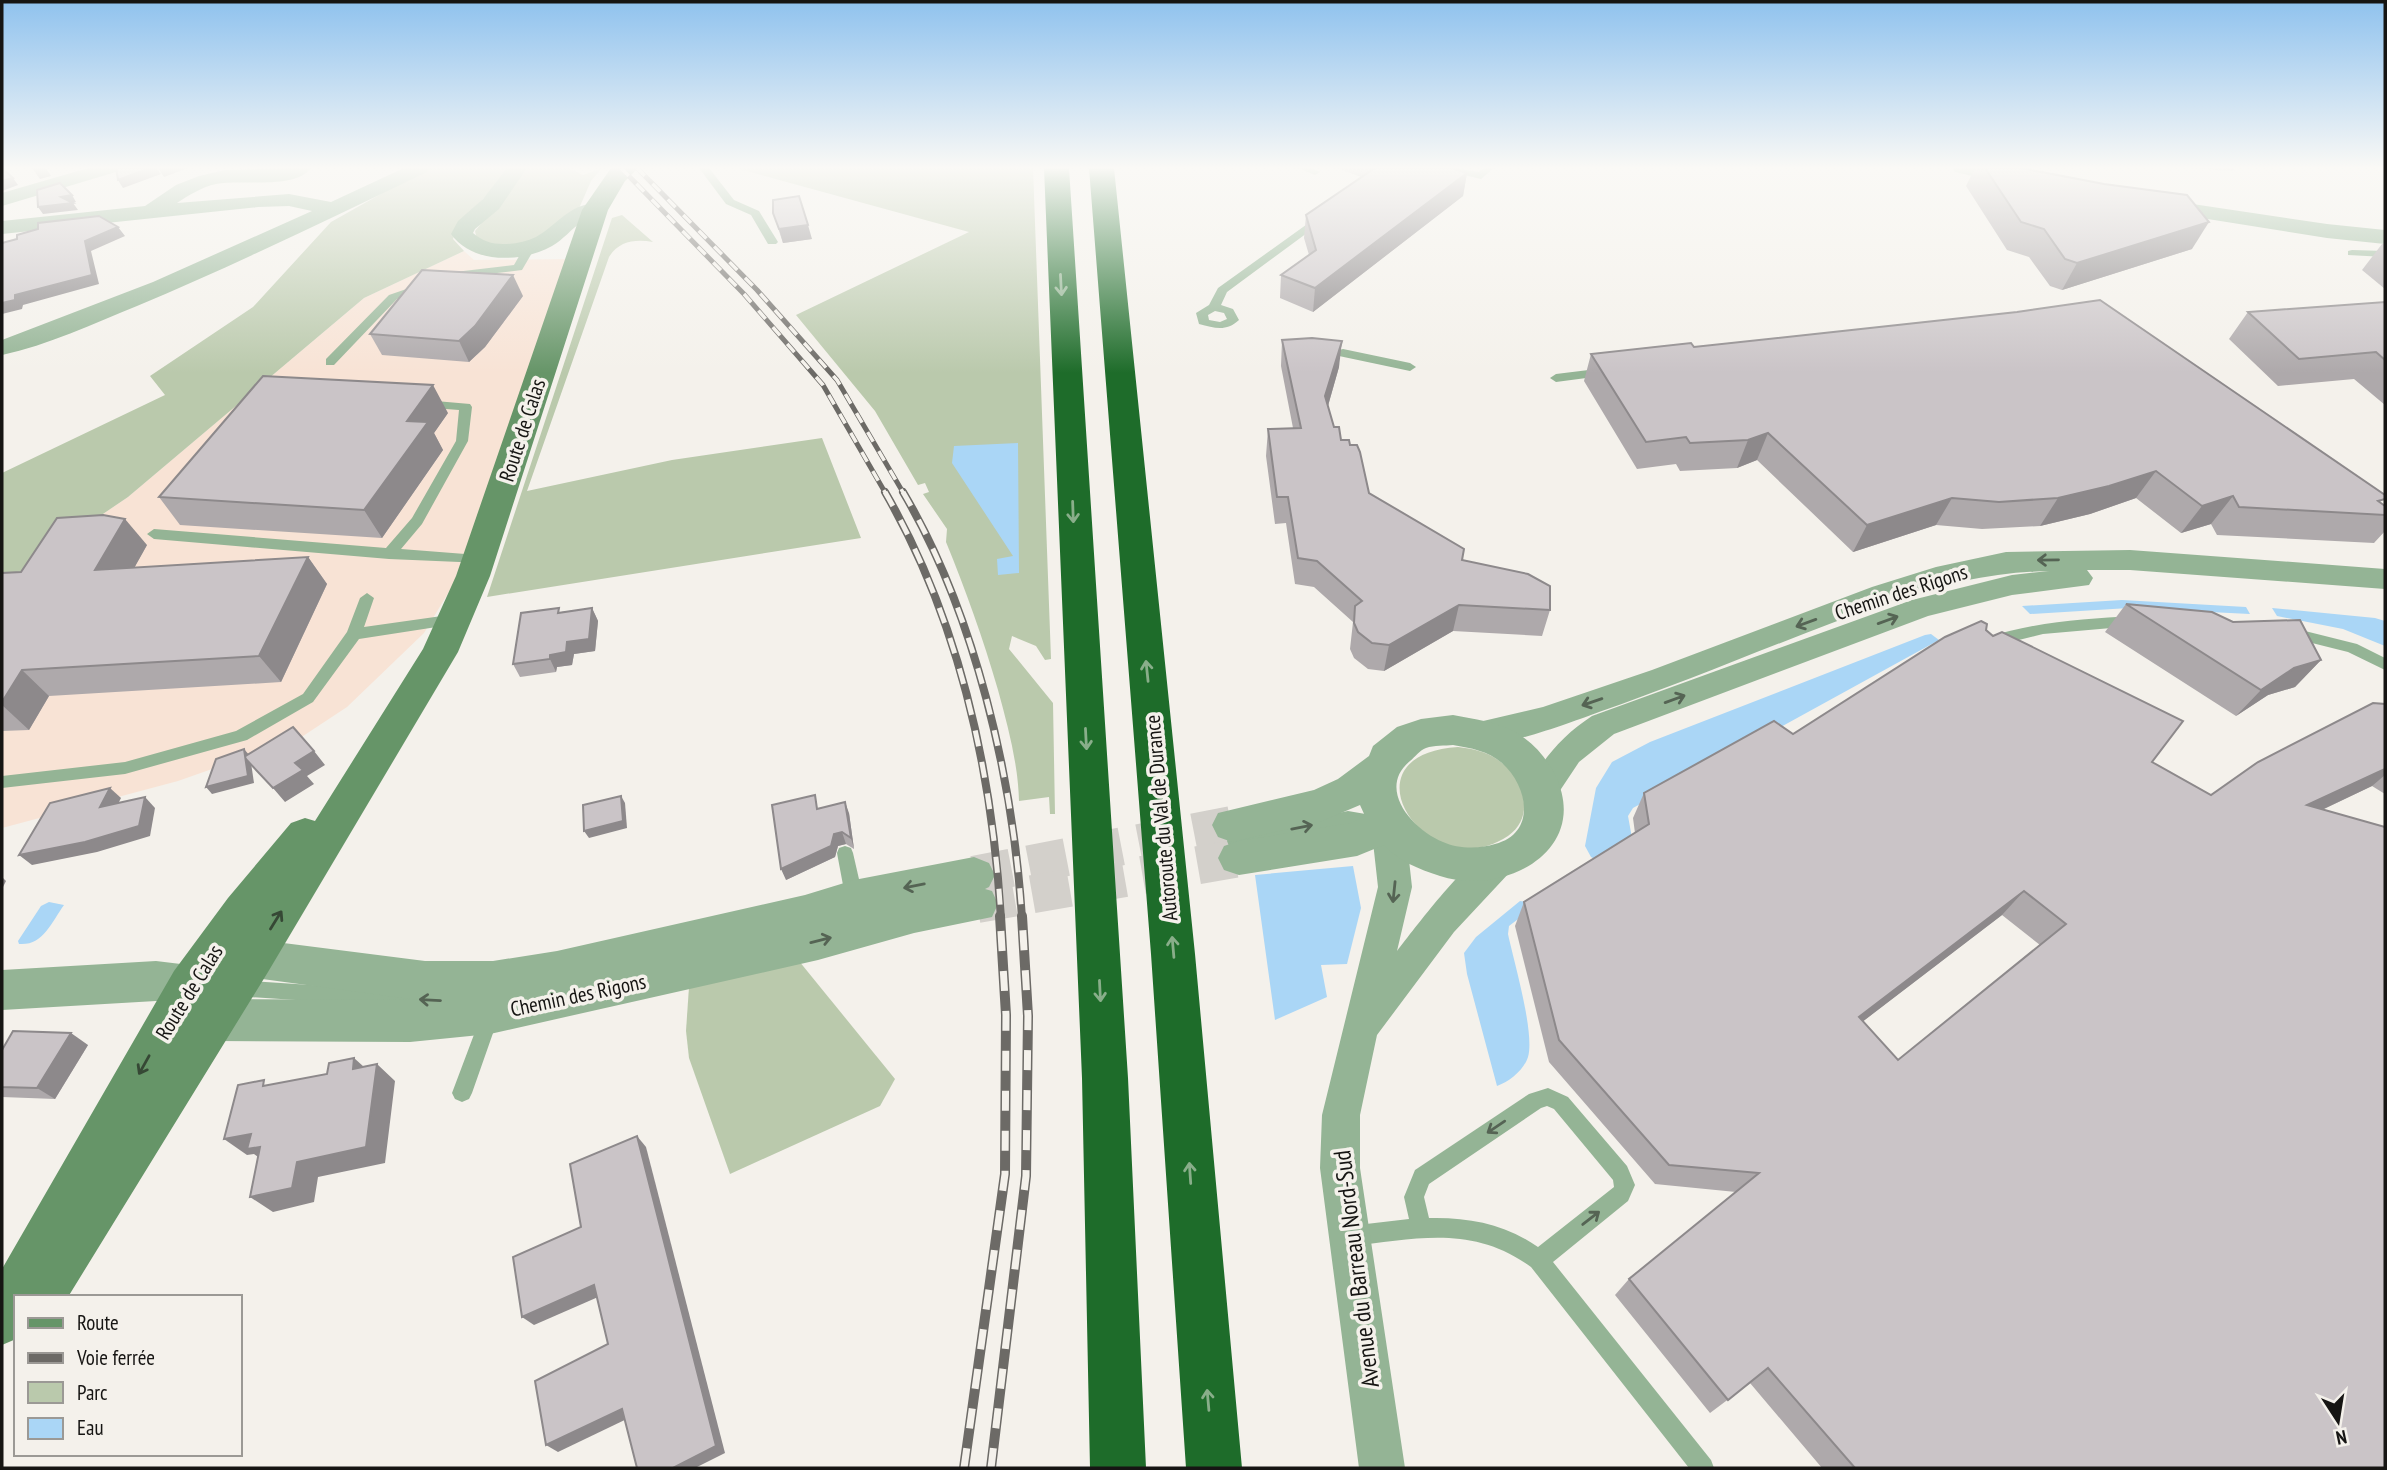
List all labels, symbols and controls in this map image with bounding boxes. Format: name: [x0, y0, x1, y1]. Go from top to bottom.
one-way arrow: [1055, 273, 1068, 295]
street label: Route de Calas: [493, 375, 551, 485]
one-way arrow: [1066, 500, 1079, 523]
one-way arrow: [2037, 553, 2060, 567]
street label: Chemin des Rigons: [1831, 558, 1971, 626]
one-way arrow: [1877, 612, 1899, 625]
one-way arrow: [1795, 618, 1817, 630]
one-way arrow: [1140, 660, 1153, 683]
one-way arrow: [1663, 691, 1685, 704]
one-way arrow: [1582, 697, 1604, 709]
street label: Autoroute du Val de Durance: [1139, 714, 1183, 922]
one-way arrow: [1079, 727, 1092, 750]
one-way arrow: [1290, 820, 1313, 834]
one-way arrow: [903, 879, 926, 893]
one-way arrow: [1387, 880, 1400, 903]
one-way arrow: [270, 911, 284, 931]
one-way arrow: [809, 933, 832, 946]
one-way arrow: [1166, 936, 1179, 958]
street label: Route de Calas: [149, 940, 229, 1044]
street label: Chemin des Rigons: [508, 967, 648, 1023]
one-way arrow: [1094, 979, 1107, 1001]
one-way arrow: [419, 994, 442, 1007]
one-way arrow: [137, 1055, 151, 1075]
one-way arrow: [1487, 1120, 1506, 1134]
street label: Avenue du Barreau Nord-Sud: [1326, 1148, 1386, 1390]
one-way arrow: [1183, 1163, 1196, 1185]
one-way arrow: [1581, 1210, 1600, 1225]
legend: [14, 1295, 242, 1456]
text: Route: [77, 1309, 119, 1336]
text: Voie ferrée: [76, 1344, 155, 1371]
text: Parc: [77, 1379, 108, 1406]
north arrow: [2303, 1386, 2373, 1456]
one-way arrow: [1201, 1389, 1214, 1412]
text: Eau: [77, 1414, 104, 1441]
text: N: [2334, 1425, 2349, 1450]

